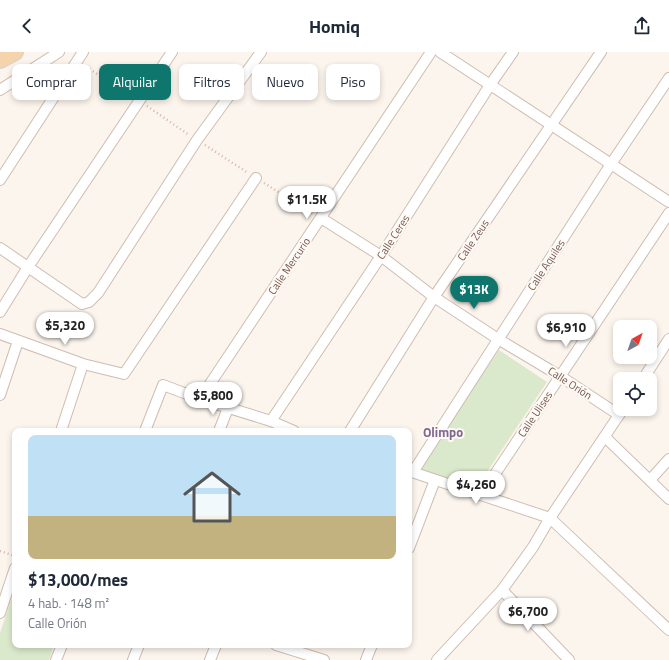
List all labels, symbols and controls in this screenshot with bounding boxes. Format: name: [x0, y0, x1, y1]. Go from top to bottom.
text: Homiq: [309, 13, 360, 40]
icon: back: [16, 15, 38, 37]
icon: share: [631, 15, 653, 37]
chip: Comprar: [12, 64, 91, 100]
chip: Alquilar: [99, 64, 171, 100]
chip: Filtros: [179, 64, 244, 100]
chip: Nuevo: [252, 64, 318, 100]
chip: Piso: [326, 64, 380, 100]
pin: $11.5K: [274, 186, 340, 220]
text: $11.5K: [287, 189, 327, 209]
street label: Calle Ceres: [373, 212, 413, 262]
street label: Calle Zeus: [453, 216, 493, 264]
street label: Calle Mercurio: [264, 234, 314, 298]
street label: Calle Aquiles: [523, 236, 569, 294]
pin: $13K: [450, 276, 498, 310]
text: $13K: [459, 279, 489, 299]
pin: $5,320: [32, 312, 98, 346]
pin: $6,910: [533, 314, 599, 348]
text: $5,320: [45, 315, 85, 335]
text: $6,910: [546, 317, 586, 337]
north arrow: [613, 320, 657, 364]
map controls: [613, 320, 657, 416]
street label: Calle Orión: [545, 363, 595, 403]
button: locate: [613, 372, 657, 416]
pin: $5,800: [180, 382, 246, 416]
text: $5,800: [193, 385, 233, 405]
street label: Calle Ulises: [514, 388, 556, 440]
district label: Olimpo: [423, 422, 463, 442]
icon: home: [176, 461, 248, 533]
pin: $4,260: [443, 471, 509, 505]
text: $4,260: [456, 474, 496, 494]
text: $13,000/mes: [28, 567, 128, 593]
text: 4 hab. · 148 m²: [28, 593, 109, 613]
pin: $6,700: [495, 598, 561, 632]
text: $6,700: [508, 601, 548, 621]
text: Calle Orión: [28, 613, 87, 633]

